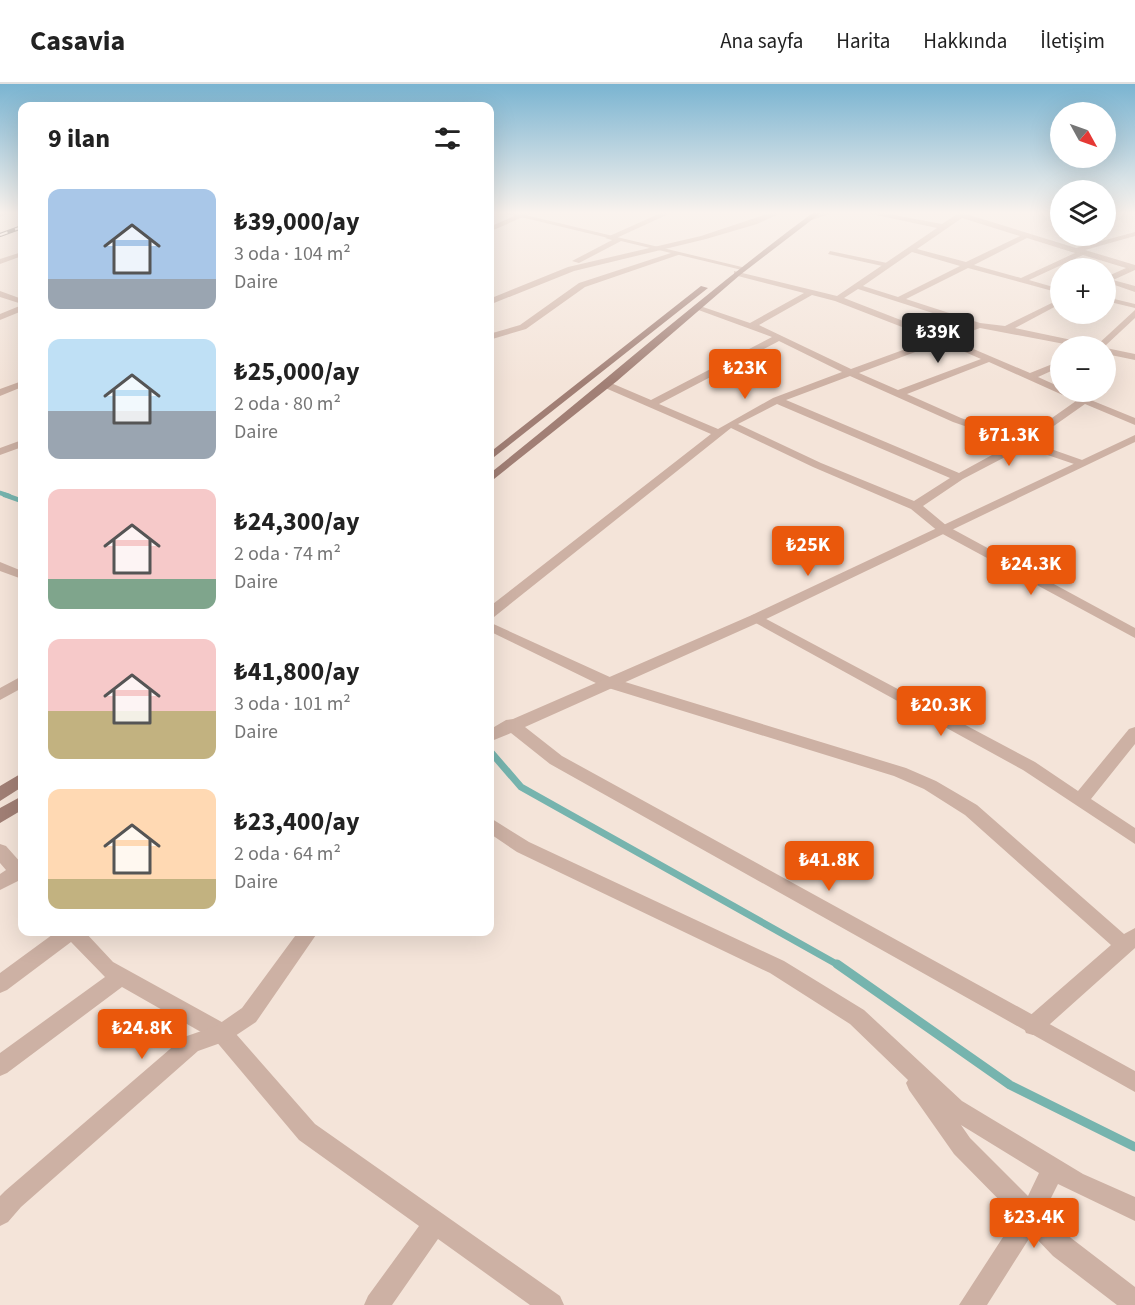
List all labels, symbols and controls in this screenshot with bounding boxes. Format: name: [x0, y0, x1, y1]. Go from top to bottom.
text: Casavia: [30, 21, 125, 61]
text: Ana sayfa: [720, 26, 803, 56]
text: Harita: [836, 26, 890, 56]
text: Hakkında: [923, 26, 1007, 56]
text: İletişim: [1040, 26, 1105, 56]
north arrow: [1050, 102, 1116, 168]
map controls: [1050, 102, 1116, 402]
text: 9 ilan: [48, 120, 110, 157]
icon: filters: [431, 122, 464, 155]
button: layers: [1050, 180, 1116, 246]
text: ₺39,000/ay: [234, 203, 360, 240]
icon: home: [96, 213, 168, 285]
text: 3 oda · 104 m²: [234, 240, 351, 268]
button: +: [1050, 258, 1116, 324]
text: Daire: [234, 268, 278, 296]
pin: ₺39K: [902, 313, 974, 364]
text: ₺39K: [916, 318, 960, 346]
button: −: [1050, 336, 1116, 402]
pin: ₺23K: [709, 349, 781, 400]
text: ₺25,000/ay: [234, 353, 360, 390]
text: ₺23K: [723, 354, 767, 382]
icon: home: [96, 363, 168, 435]
text: 2 oda · 80 m²: [234, 390, 341, 418]
pin: ₺71.3K: [960, 416, 1058, 467]
text: Daire: [234, 418, 278, 446]
text: ₺71.3K: [979, 421, 1039, 449]
text: ₺24,300/ay: [234, 503, 360, 540]
icon: home: [96, 513, 168, 585]
pin: ₺25K: [772, 526, 844, 577]
text: ₺25K: [786, 531, 830, 559]
text: 2 oda · 74 m²: [234, 540, 341, 568]
pin: ₺24.3K: [982, 545, 1080, 596]
text: ₺24.3K: [1001, 550, 1061, 578]
text: Daire: [234, 568, 278, 596]
text: ₺41,800/ay: [234, 653, 360, 690]
icon: home: [96, 663, 168, 735]
pin: ₺20.3K: [892, 686, 990, 737]
text: 3 oda · 101 m²: [234, 690, 351, 718]
text: ₺20.3K: [911, 691, 971, 719]
text: Daire: [234, 718, 278, 746]
text: ₺23,400/ay: [234, 803, 360, 840]
icon: home: [96, 813, 168, 885]
text: 2 oda · 64 m²: [234, 840, 341, 868]
pin: ₺41.8K: [780, 841, 878, 892]
text: ₺41.8K: [799, 846, 859, 874]
text: Daire: [234, 868, 278, 896]
pin: ₺24.8K: [93, 1009, 191, 1060]
text: ₺24.8K: [112, 1014, 172, 1042]
pin: ₺23.4K: [985, 1198, 1083, 1249]
text: ₺23.4K: [1004, 1203, 1064, 1231]

